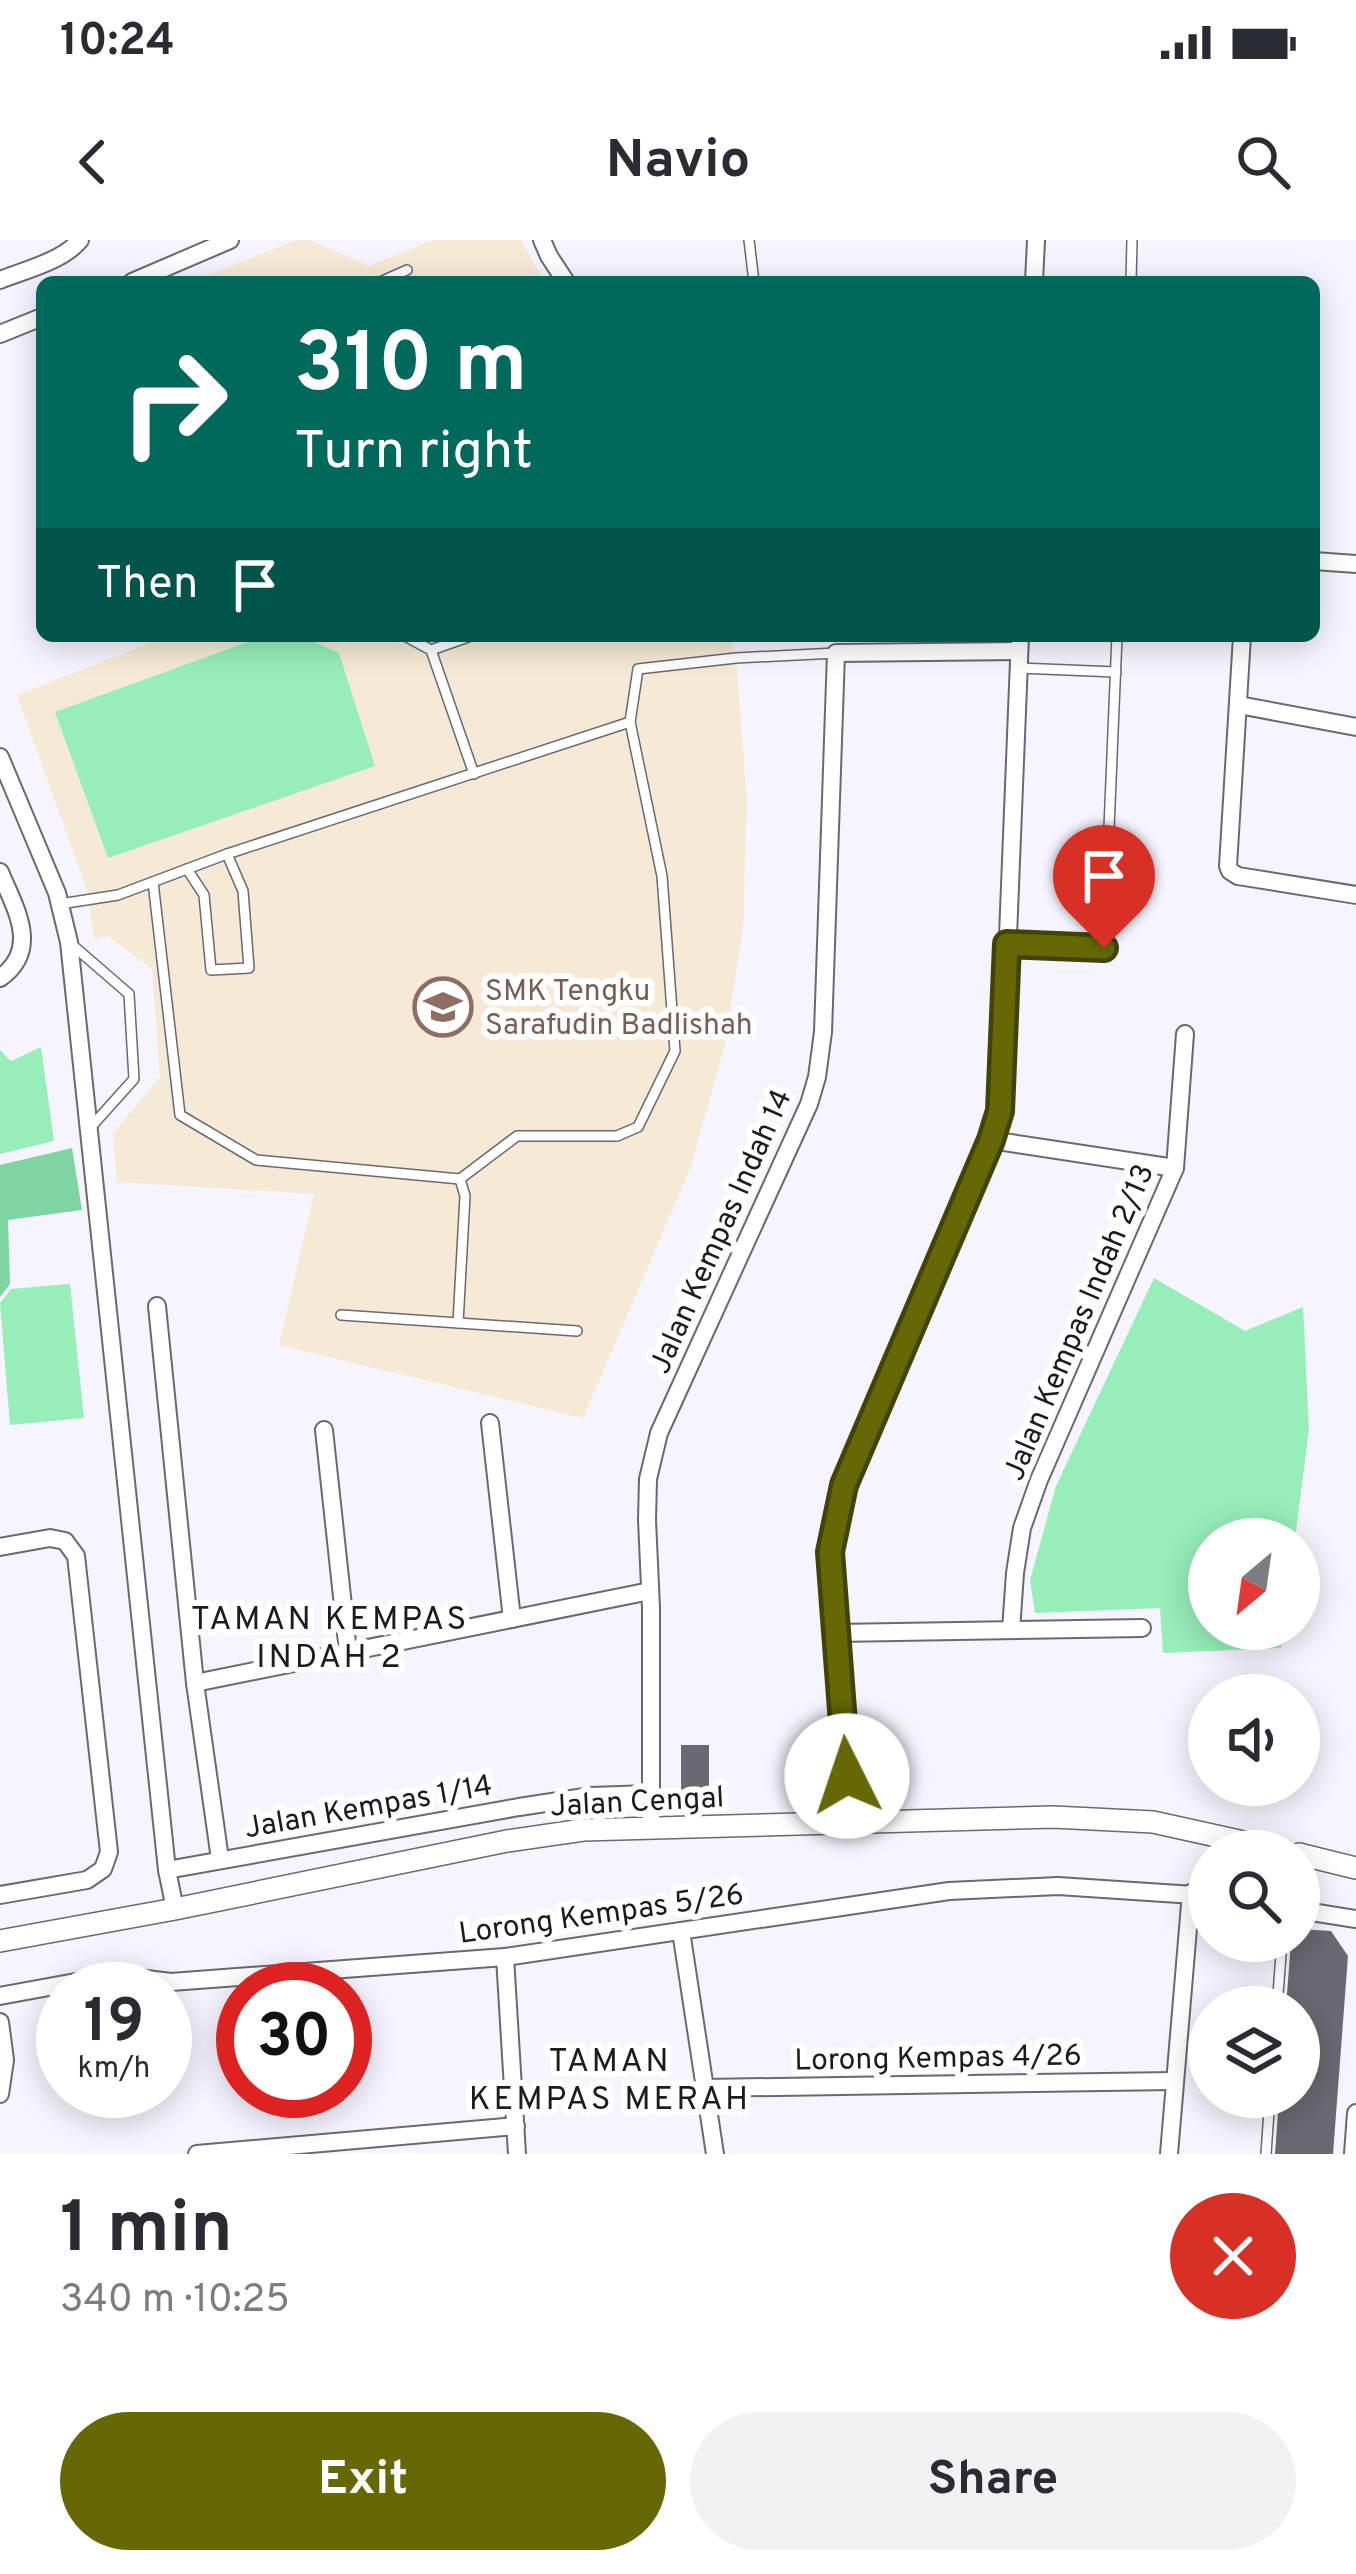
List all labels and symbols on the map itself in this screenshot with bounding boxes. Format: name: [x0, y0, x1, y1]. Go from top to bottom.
pin: [1053, 825, 1155, 948]
place label: SMK Tengku Sarafudin Badlishah: [485, 974, 753, 1045]
school or university icon: SMK Tengku Sarafudin Badlishah: [412, 976, 474, 1038]
street label: Jalan Kempas Indah 14: [643, 1084, 802, 1380]
street label: Jalan Kempas Indah 2/13: [997, 1159, 1164, 1487]
north arrow: [1188, 1518, 1320, 1650]
district label: TAMAN KEMPAS INDAH 2: [191, 1600, 469, 1680]
position arrow: [784, 1713, 910, 1839]
street label: Jalan Kempas 1/14: [242, 1768, 495, 1848]
street label: Jalan Cengal: [549, 1780, 725, 1827]
street label: Lorong Kempas 5/26: [457, 1877, 746, 1954]
speed limit sign: 30: [216, 1962, 372, 2118]
street label: Lorong Kempas 4/26: [794, 2038, 1082, 2081]
district label: TAMAN KEMPAS MERAH: [469, 2042, 751, 2122]

